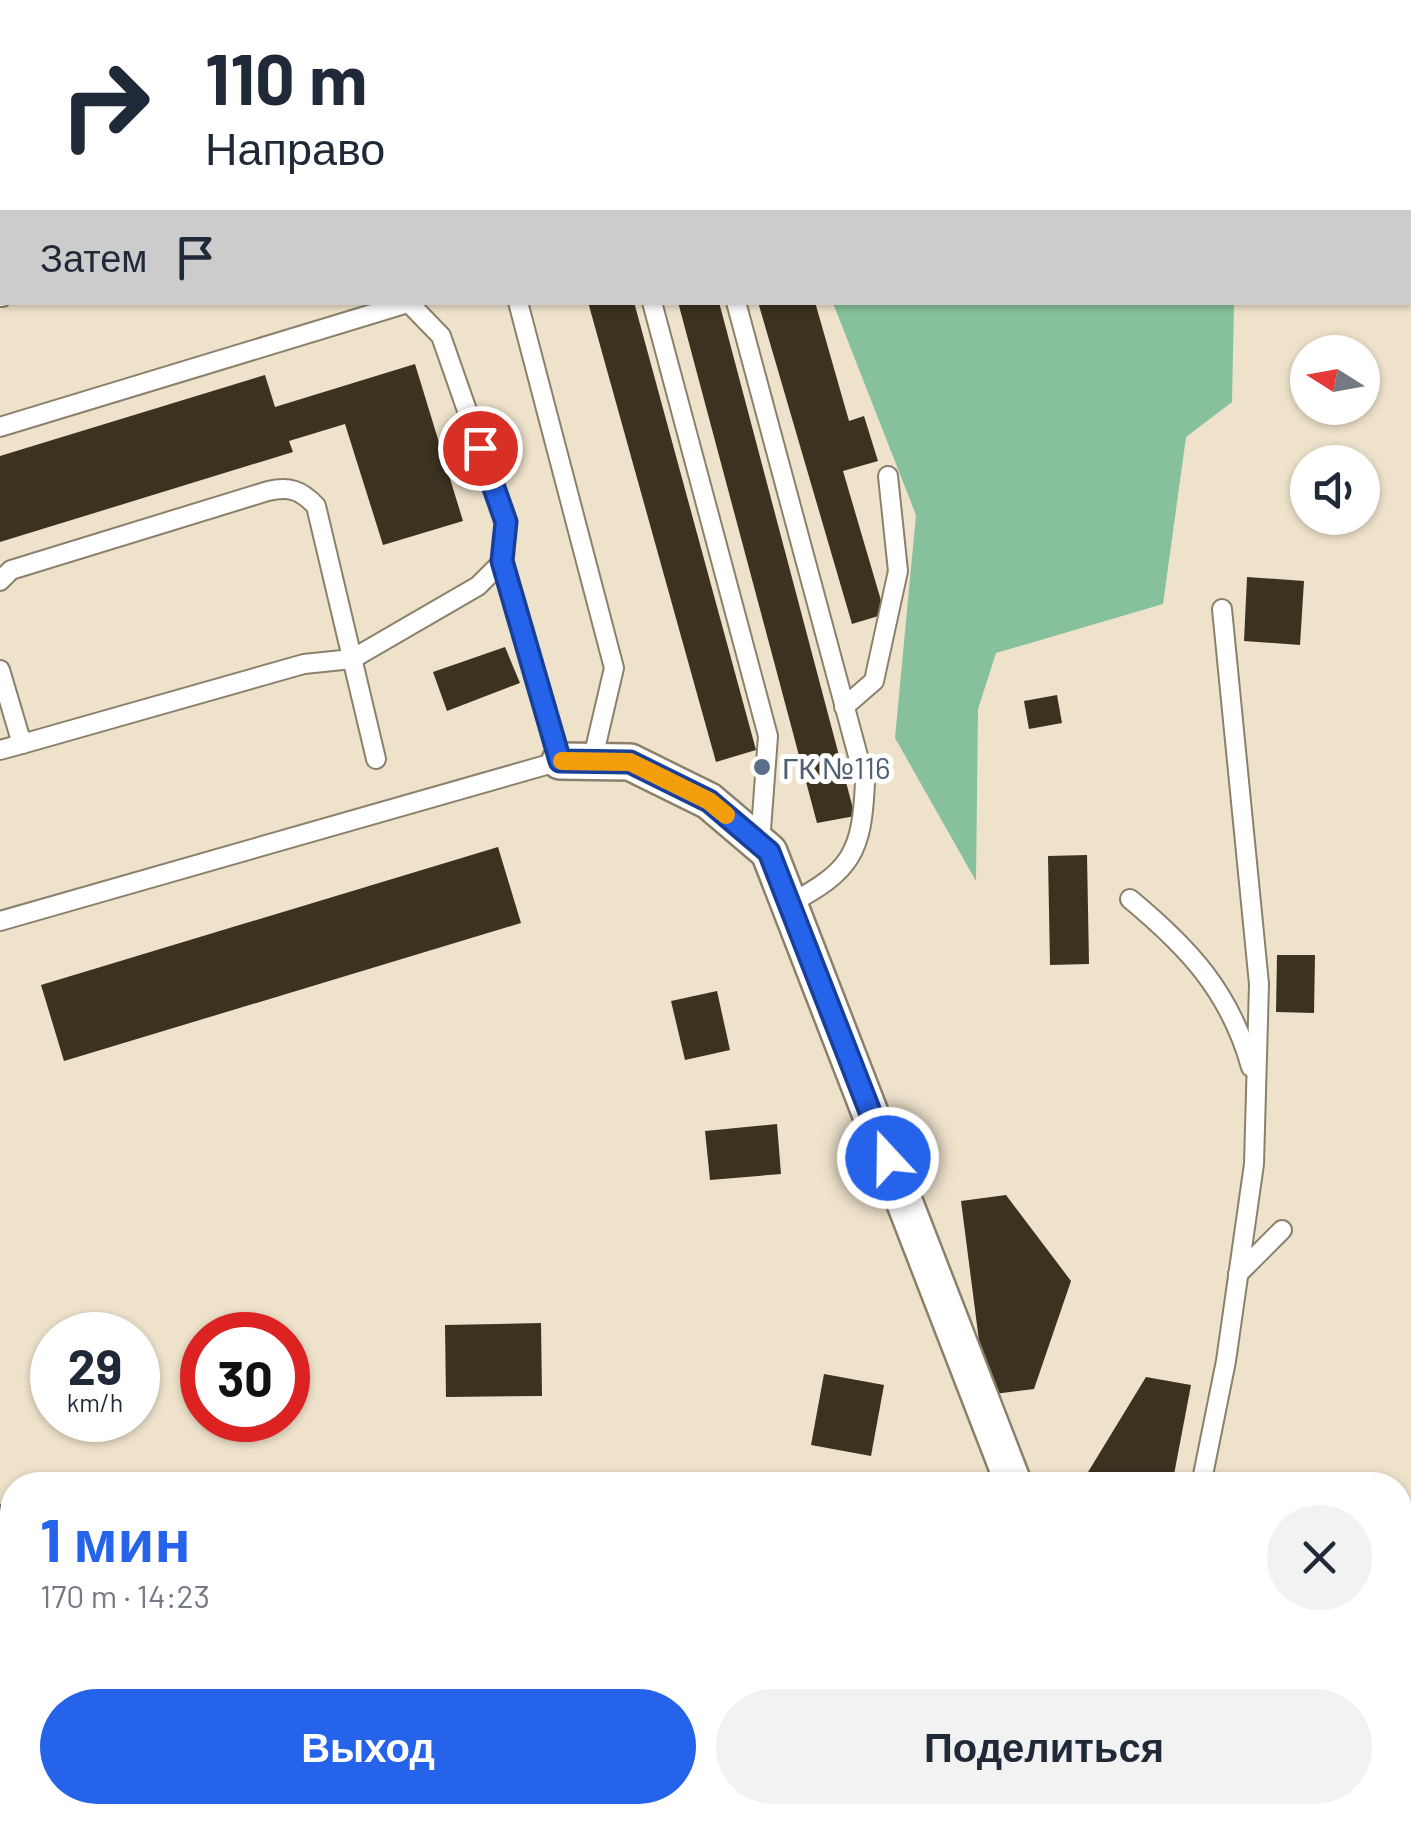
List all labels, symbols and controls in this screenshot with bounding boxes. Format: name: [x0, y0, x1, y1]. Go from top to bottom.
text: 110 m: [205, 35, 367, 119]
icon: right: [40, 40, 170, 170]
text: Направо: [205, 120, 385, 174]
icon: arrive: [168, 230, 223, 285]
text: Затем: [40, 234, 148, 280]
north arrow: [1290, 335, 1380, 425]
map controls: [1290, 335, 1380, 535]
pin: [438, 406, 523, 491]
icon: arrive: [453, 421, 508, 476]
button: sound: [1290, 445, 1380, 535]
place label: ГК №116: [782, 749, 890, 785]
marker: ГК №116: [751, 756, 773, 778]
position arrow: [836, 1106, 940, 1210]
speed limit sign: 30: [180, 1312, 310, 1442]
text: 29: [68, 1335, 122, 1395]
text: km/h: [67, 1387, 123, 1417]
text: 1 мин: [40, 1502, 191, 1574]
button: close: [1267, 1505, 1372, 1610]
text: 170 m · 14:23: [40, 1576, 210, 1614]
button: Выход: [40, 1689, 696, 1804]
button: Поделиться: [716, 1689, 1372, 1804]

